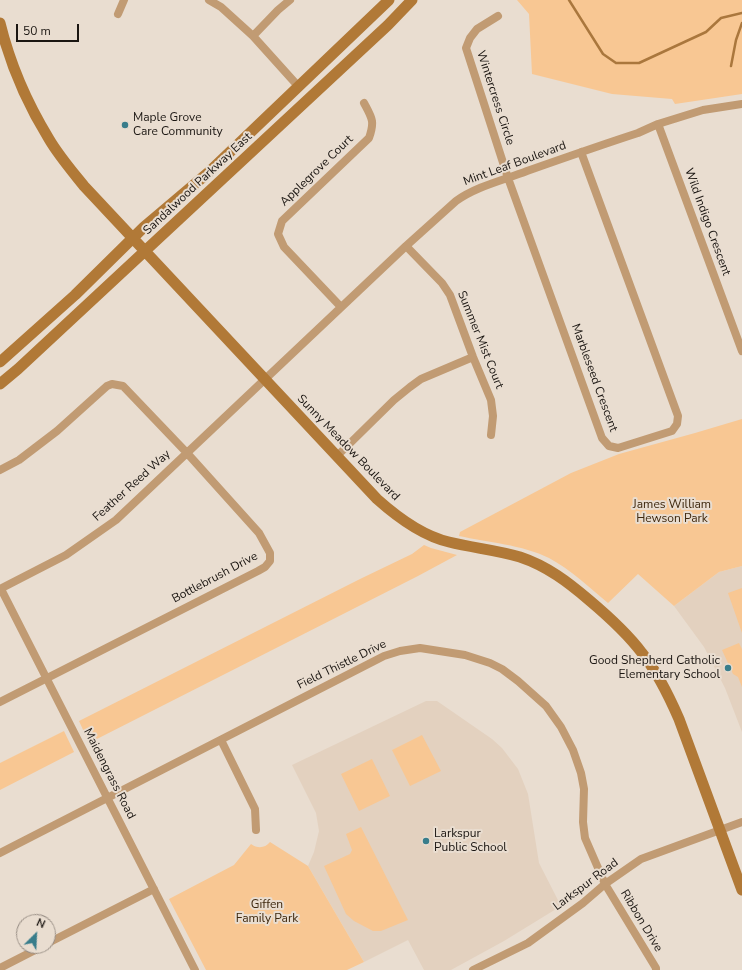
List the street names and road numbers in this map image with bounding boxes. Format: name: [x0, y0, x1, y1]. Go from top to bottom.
street label: Wintercress Circle: [473, 49, 517, 147]
street label: Sandalwood Parkway East: [141, 130, 255, 238]
street label: Applegrove Court: [278, 133, 356, 209]
street label: Mint Leaf Boulevard: [462, 139, 568, 189]
street label: Wild Indigo Crescent: [681, 166, 733, 278]
street label: Summer Mist Court: [454, 289, 506, 391]
street label: Marbleseed Crescent: [568, 322, 620, 434]
street label: Sunny Meadow Boulevard: [294, 392, 402, 504]
street label: Feather Reed Way: [90, 447, 174, 525]
street label: Bottlebrush Drive: [170, 549, 260, 607]
street label: Field Thistle Drive: [295, 637, 389, 693]
street label: Maidengrass Road: [80, 726, 138, 822]
street label: Larkspur Road: [551, 856, 621, 914]
street label: Ribbon Drive: [617, 887, 665, 955]

